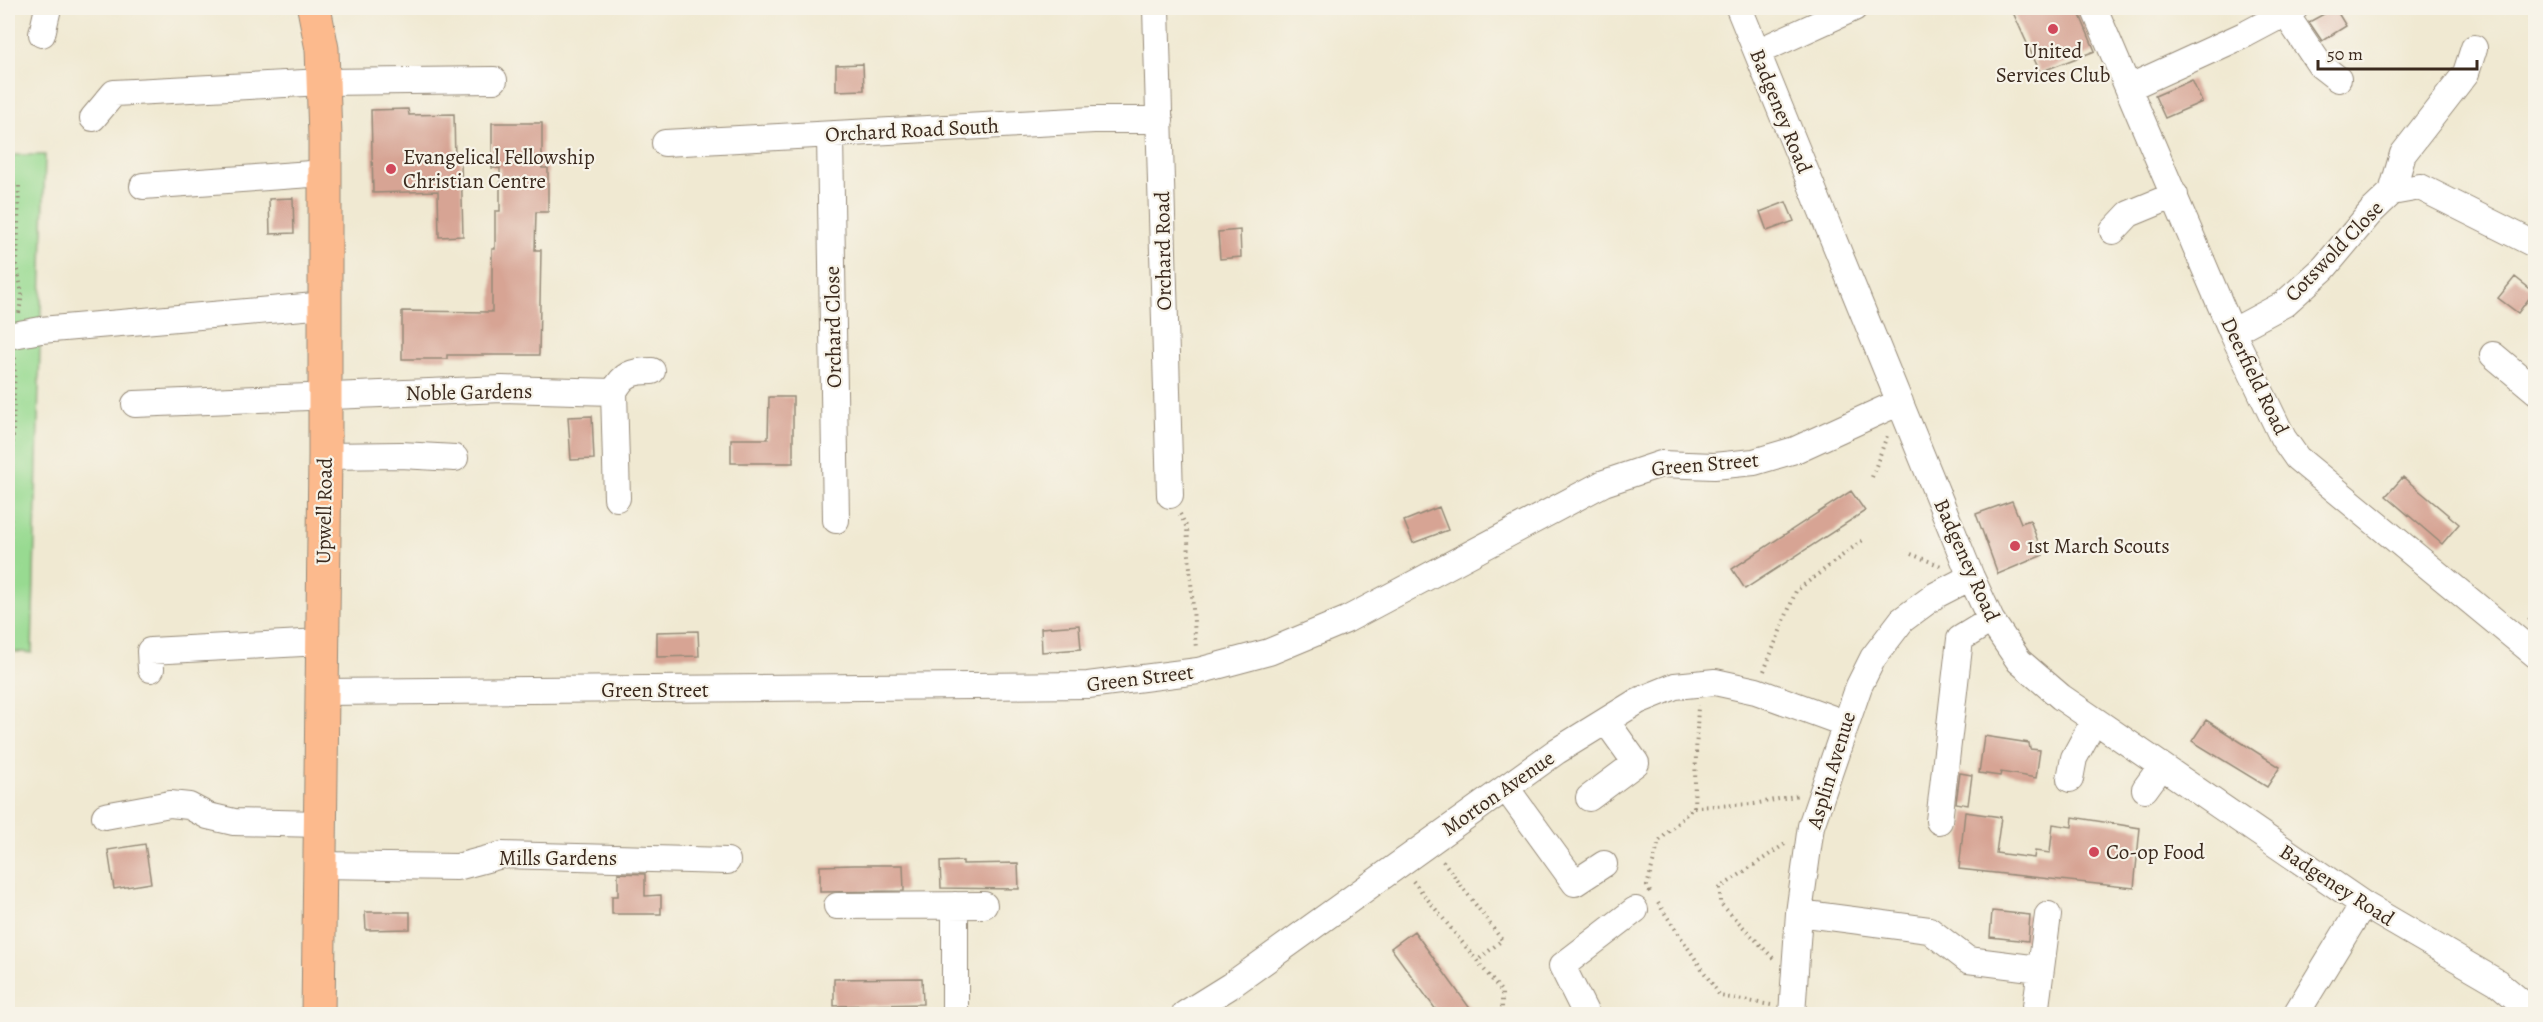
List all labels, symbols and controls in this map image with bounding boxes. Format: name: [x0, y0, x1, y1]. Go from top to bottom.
marker: United Services Club: [2046, 22, 2060, 36]
scale bar: [2318, 33, 2477, 71]
place label: United Services Club: [1996, 37, 2110, 89]
text: 50 m: [2327, 42, 2363, 66]
street label: Badgeney Road: [1743, 45, 1819, 178]
street label: Orchard Road South: [824, 111, 1000, 149]
place label: Evangelical Fellowship Christian Centre: [403, 143, 595, 195]
marker: Evangelical Fellowship Christian Centre: [384, 162, 398, 176]
street label: Orchard Road: [1148, 190, 1178, 311]
street label: Cotswold Close: [2279, 194, 2389, 308]
street label: Orchard Close: [818, 266, 848, 388]
street label: Deerfield Road: [2214, 313, 2296, 440]
street label: Noble Gardens: [405, 377, 533, 407]
street label: Green Street: [1650, 445, 1760, 483]
street label: Upwell Road: [309, 457, 339, 565]
street label: Badgeney Road: [1927, 494, 2007, 627]
place label: 1st March Scouts: [2027, 532, 2170, 560]
marker: 1st March Scouts: [2008, 539, 2022, 553]
street label: Green Street: [1085, 658, 1195, 698]
street label: Green Street: [601, 676, 709, 704]
street label: Asplin Avenue: [1800, 708, 1862, 833]
street label: Morton Avenue: [1436, 744, 1560, 842]
street label: Badgeney Road: [2274, 837, 2400, 933]
place label: Co-op Food: [2106, 838, 2206, 866]
street label: Mills Gardens: [499, 844, 617, 872]
marker: Co-op Food: [2087, 845, 2101, 859]

